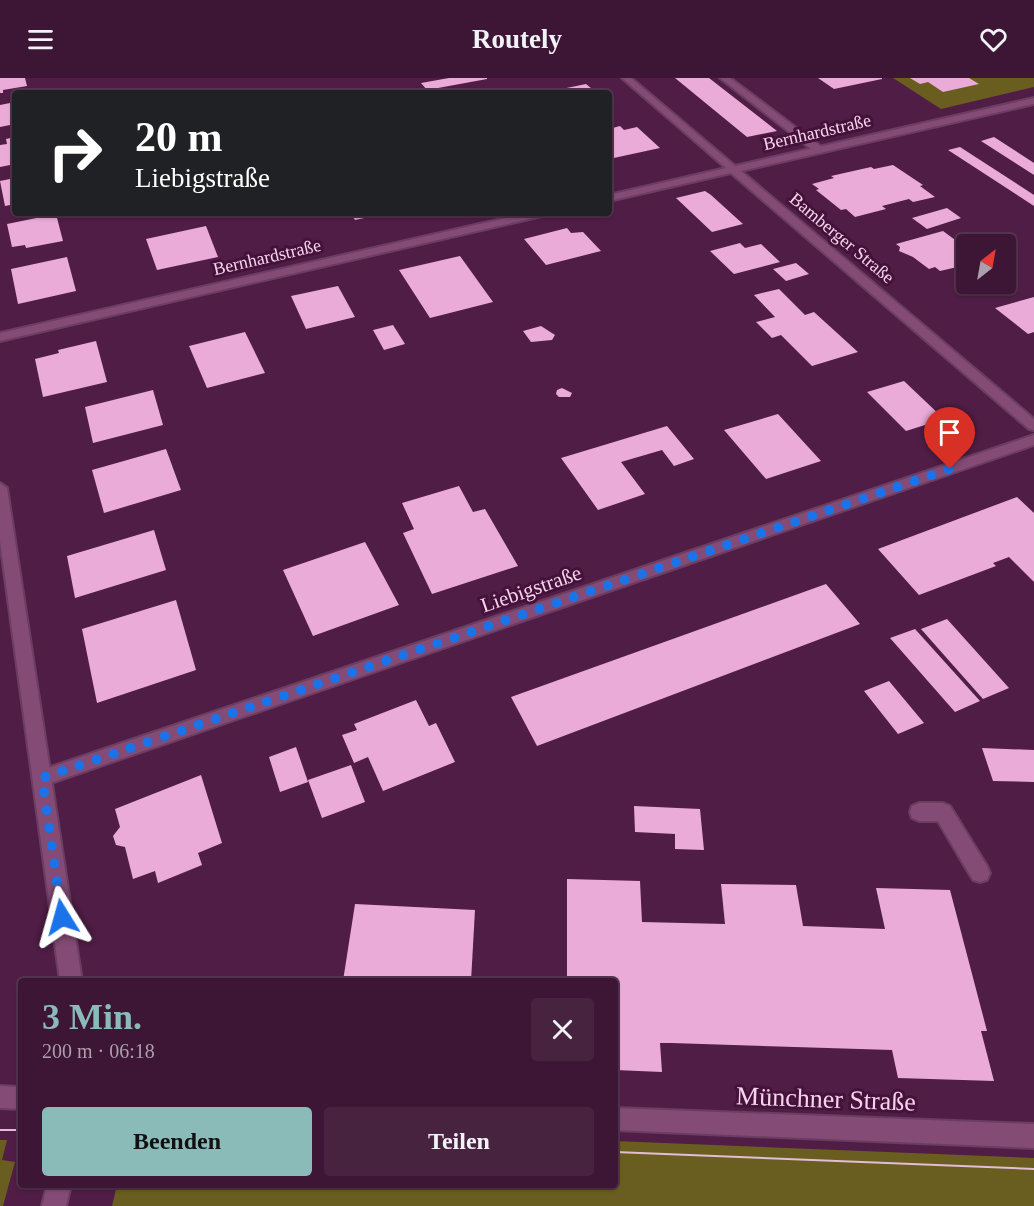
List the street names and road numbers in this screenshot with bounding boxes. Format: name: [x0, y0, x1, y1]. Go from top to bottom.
street label: Bernhardstraße: [761, 110, 873, 154]
street label: Bamberger Straße: [786, 189, 898, 287]
street label: Bernhardstraße: [211, 235, 323, 279]
street label: Liebigstraße: [477, 561, 585, 617]
street label: Münchner Straße: [736, 1081, 916, 1117]

